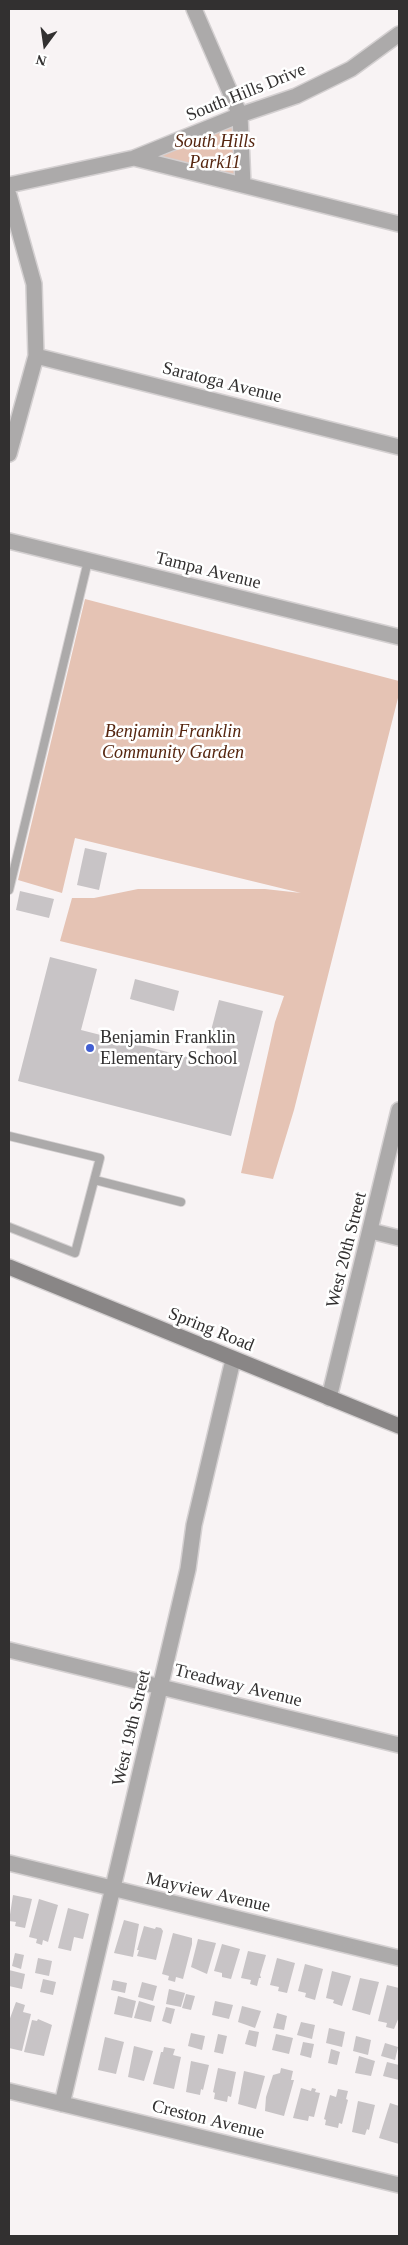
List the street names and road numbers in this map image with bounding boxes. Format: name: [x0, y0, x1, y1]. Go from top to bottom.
street label: South Hills Drive: [183, 59, 309, 127]
street label: Saratoga Avenue: [160, 358, 284, 408]
street label: Tampa Avenue: [153, 547, 263, 595]
street label: West 20th Street: [322, 1190, 372, 1310]
street label: Spring Road: [165, 1303, 257, 1357]
street label: Treadway Avenue: [172, 1660, 304, 1712]
street label: West 19th Street: [108, 1668, 156, 1788]
street label: Mayview Avenue: [144, 1868, 272, 1918]
street label: Creston Avenue: [150, 2096, 266, 2144]

